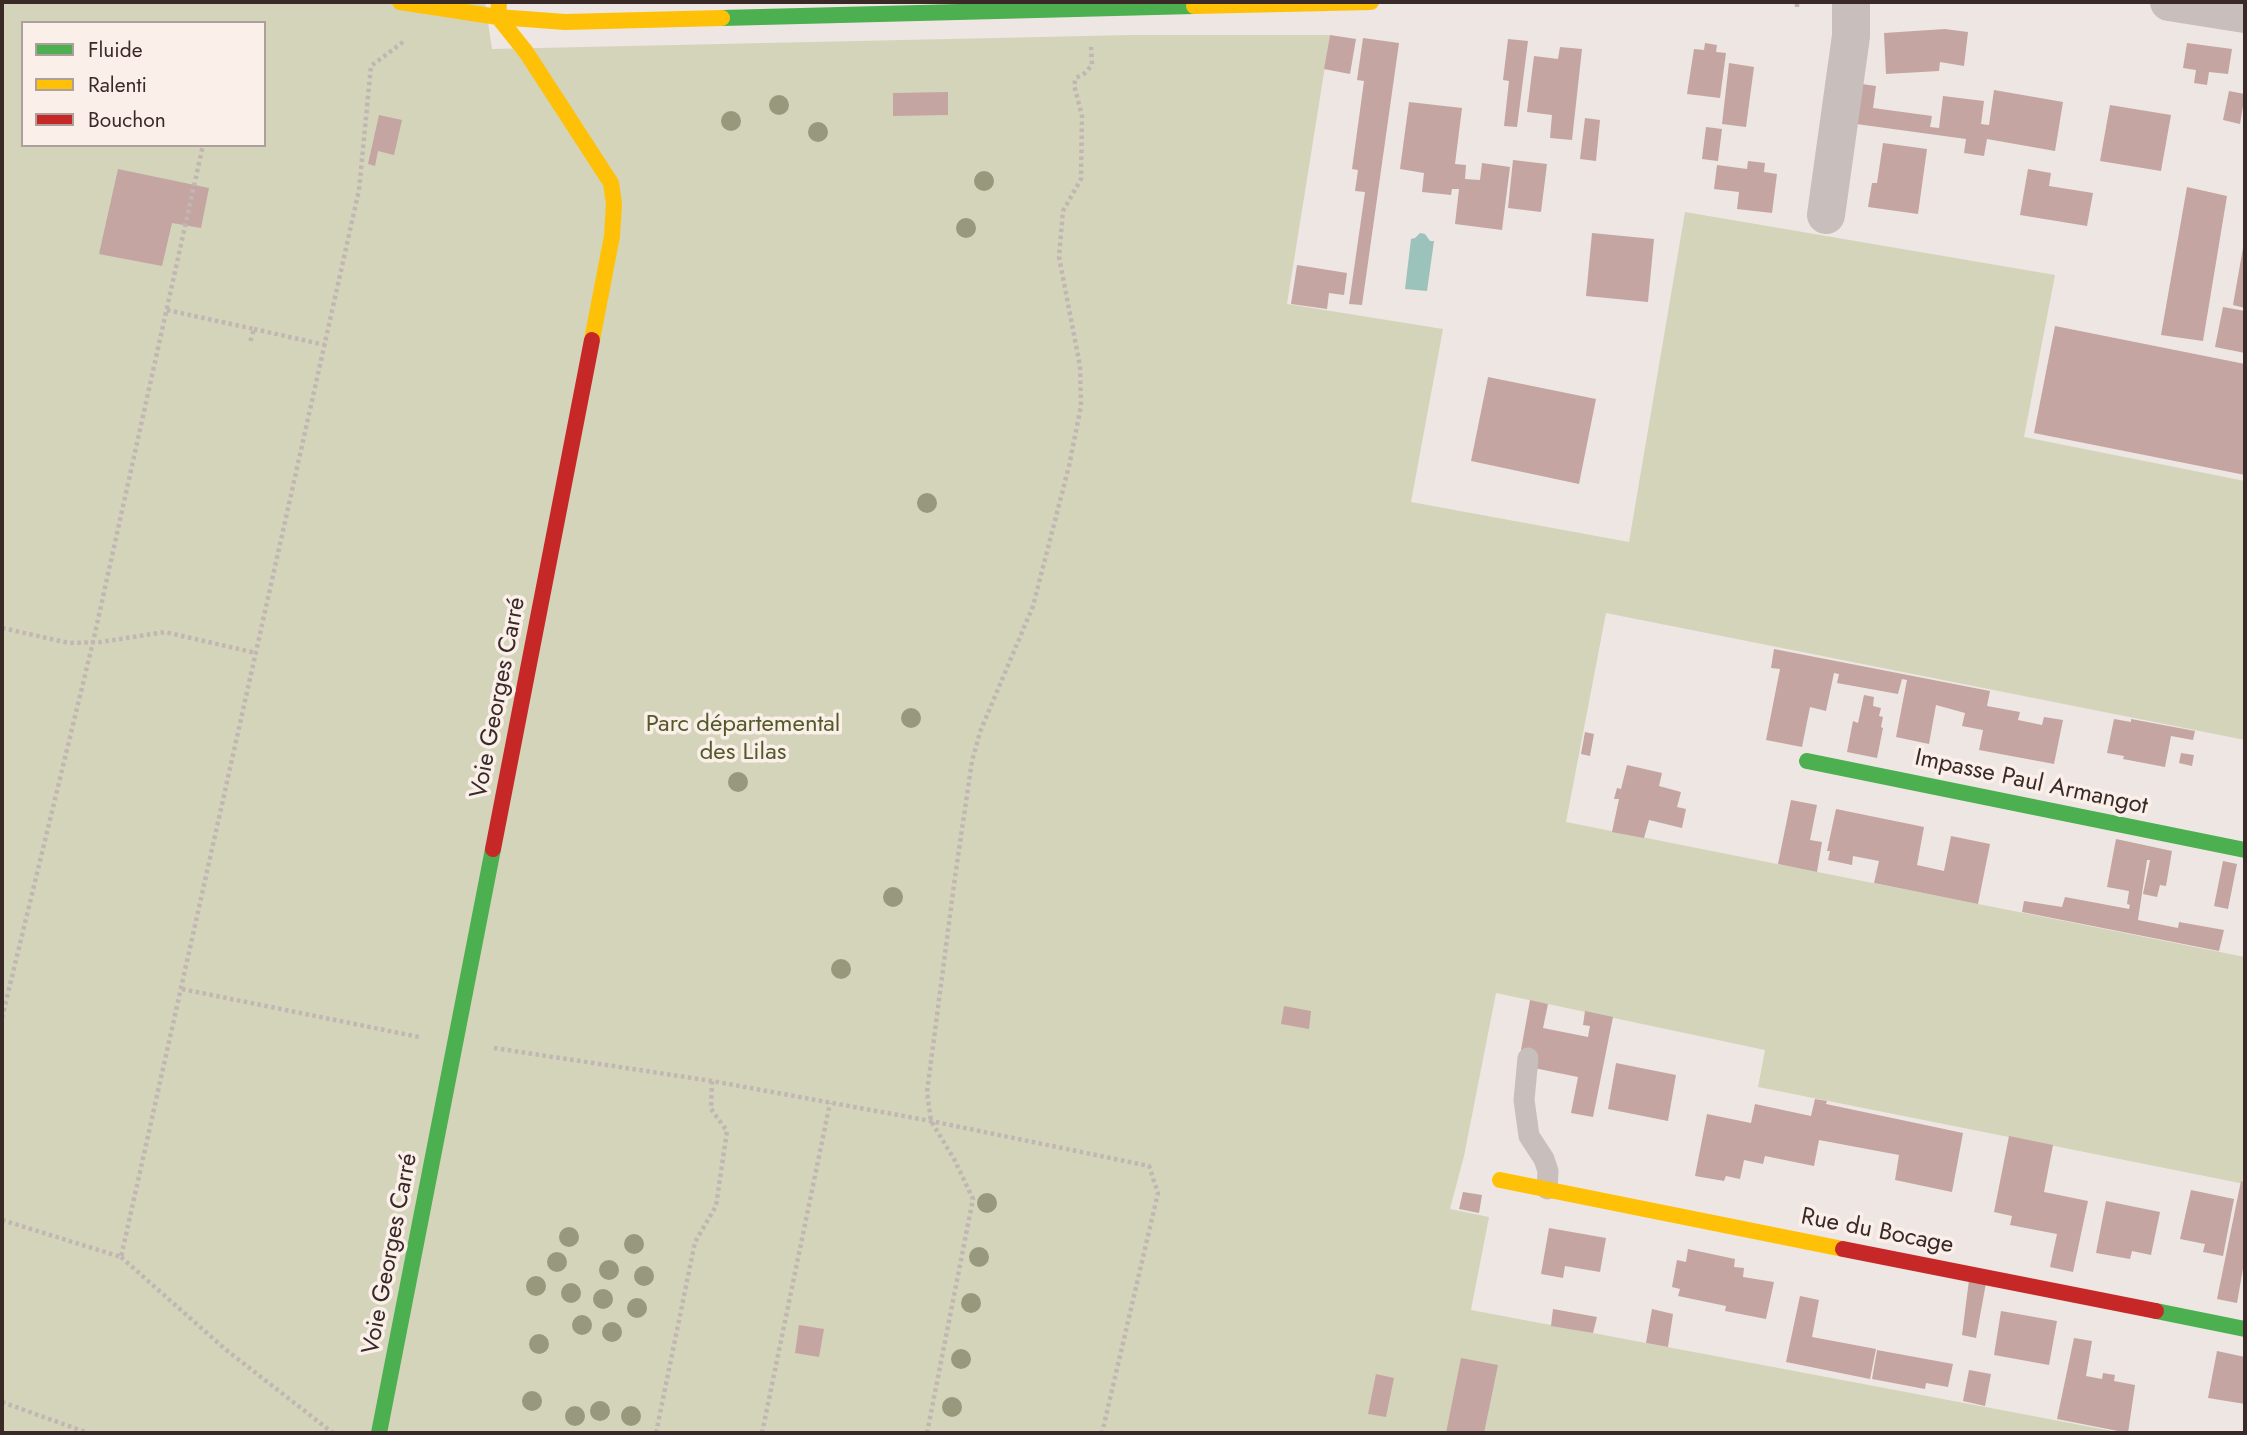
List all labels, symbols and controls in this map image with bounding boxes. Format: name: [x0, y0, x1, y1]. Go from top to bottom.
legend: [21, 21, 266, 147]
text: Fluide: [88, 35, 143, 65]
text: Ralenti: [88, 70, 147, 100]
text: Bouchon: [88, 105, 166, 135]
street label: Voie Georges Carré: [465, 595, 533, 801]
park label: Parc départemental des Lilas: [646, 711, 840, 767]
street label: Impasse Paul Armangot: [1912, 744, 2150, 822]
street label: Voie Georges Carré: [357, 1151, 425, 1357]
street label: Rue du Bocage: [1798, 1203, 1956, 1261]

